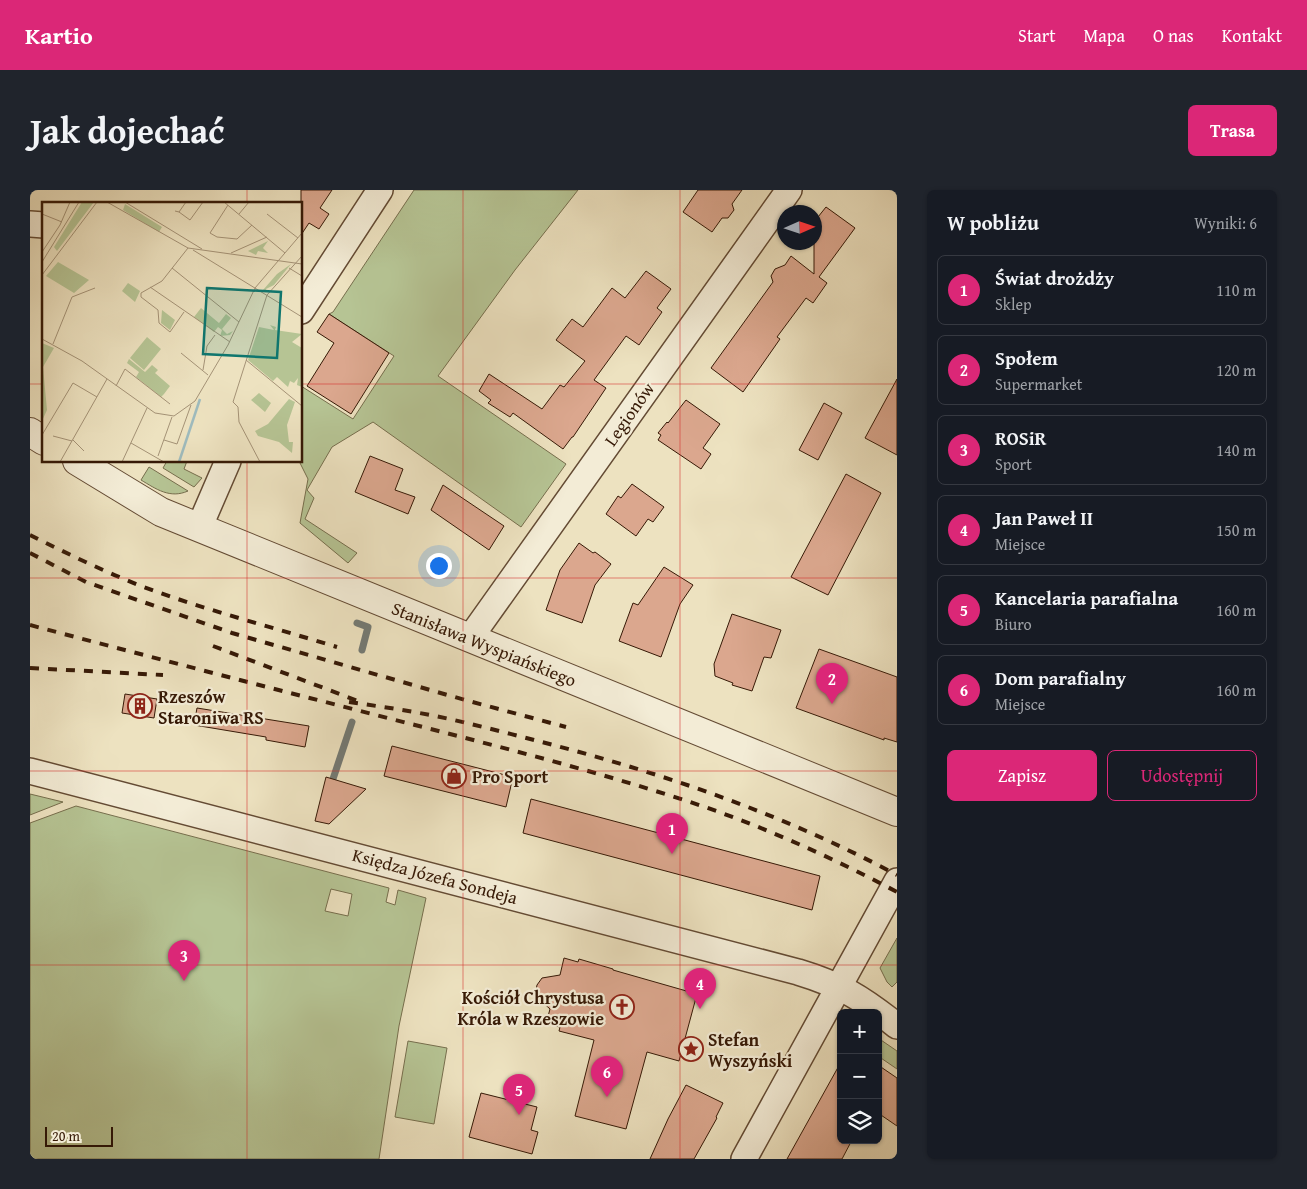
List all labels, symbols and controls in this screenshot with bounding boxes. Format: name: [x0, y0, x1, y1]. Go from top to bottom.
text: Kartio: [25, 18, 93, 53]
text: Start: [1018, 22, 1056, 49]
text: Mapa: [1084, 22, 1125, 49]
text: O nas: [1153, 22, 1194, 49]
text: Kontakt: [1222, 22, 1282, 49]
text: Jak dojechać: [30, 105, 224, 156]
button: Trasa: [1188, 105, 1277, 156]
inset map: [42, 202, 302, 462]
north arrow: [777, 205, 822, 250]
text: W pobliżu: [947, 207, 1039, 238]
text: Wyniki: 6: [1194, 211, 1257, 235]
text: Świat drożdży: [995, 264, 1114, 292]
text: 1: [960, 278, 968, 302]
text: 110 m: [1216, 278, 1256, 302]
text: Sklep: [995, 292, 1032, 316]
text: Społem: [995, 344, 1058, 372]
text: 2: [960, 358, 968, 382]
text: 120 m: [1216, 358, 1256, 382]
text: Supermarket: [995, 372, 1082, 396]
street label: Legionów: [597, 376, 661, 451]
text: ROSiR: [995, 424, 1046, 452]
text: 3: [960, 438, 968, 462]
text: 140 m: [1216, 438, 1256, 462]
text: Sport: [995, 452, 1032, 476]
text: Jan Paweł II: [995, 504, 1093, 532]
text: 4: [960, 518, 968, 542]
text: 150 m: [1216, 518, 1256, 542]
text: Miejsce: [995, 532, 1045, 556]
your location: [426, 553, 452, 579]
text: Kancelaria parafialna: [995, 584, 1178, 612]
street label: Stanisława Wyspiańskiego: [388, 595, 580, 693]
text: 5: [960, 598, 968, 622]
text: 160 m: [1216, 598, 1256, 622]
text: Biuro: [995, 612, 1032, 636]
pin: 2: [816, 663, 848, 704]
text: Dom parafialny: [995, 664, 1126, 692]
text: 6: [960, 678, 968, 702]
text: 160 m: [1216, 678, 1256, 702]
place label: Rzeszów Staroniwa RS: [158, 683, 264, 731]
text: Miejsce: [995, 692, 1045, 716]
building icon: Rzeszów Staroniwa RS: [127, 693, 153, 719]
button: Zapisz: [947, 750, 1097, 801]
button: Udostępnij: [1107, 750, 1257, 801]
shop icon: Pro Sport: [441, 763, 467, 789]
place label: Pro Sport: [472, 763, 549, 790]
pin: 1: [656, 813, 688, 854]
street label: Księdza Józefa Sondeja: [349, 841, 521, 911]
pin: 3: [168, 940, 200, 981]
pin: 4: [684, 968, 716, 1009]
place label: Kościół Chrystusa Króla w Rzeszowie: [457, 984, 605, 1032]
church icon: Kościół Chrystusa Króla w Rzeszowie: [609, 994, 635, 1020]
map controls: [837, 1009, 882, 1144]
button: +: [837, 1009, 882, 1054]
place label: Stefan Wyszyński: [708, 1026, 793, 1074]
place icon: Stefan Wyszyński: [678, 1036, 704, 1062]
button: −: [837, 1054, 882, 1099]
pin: 6: [591, 1056, 623, 1097]
pin: 5: [503, 1074, 535, 1115]
button: layers: [837, 1099, 882, 1144]
scale bar: [45, 1124, 112, 1147]
text: 20 m: [52, 1126, 80, 1146]

